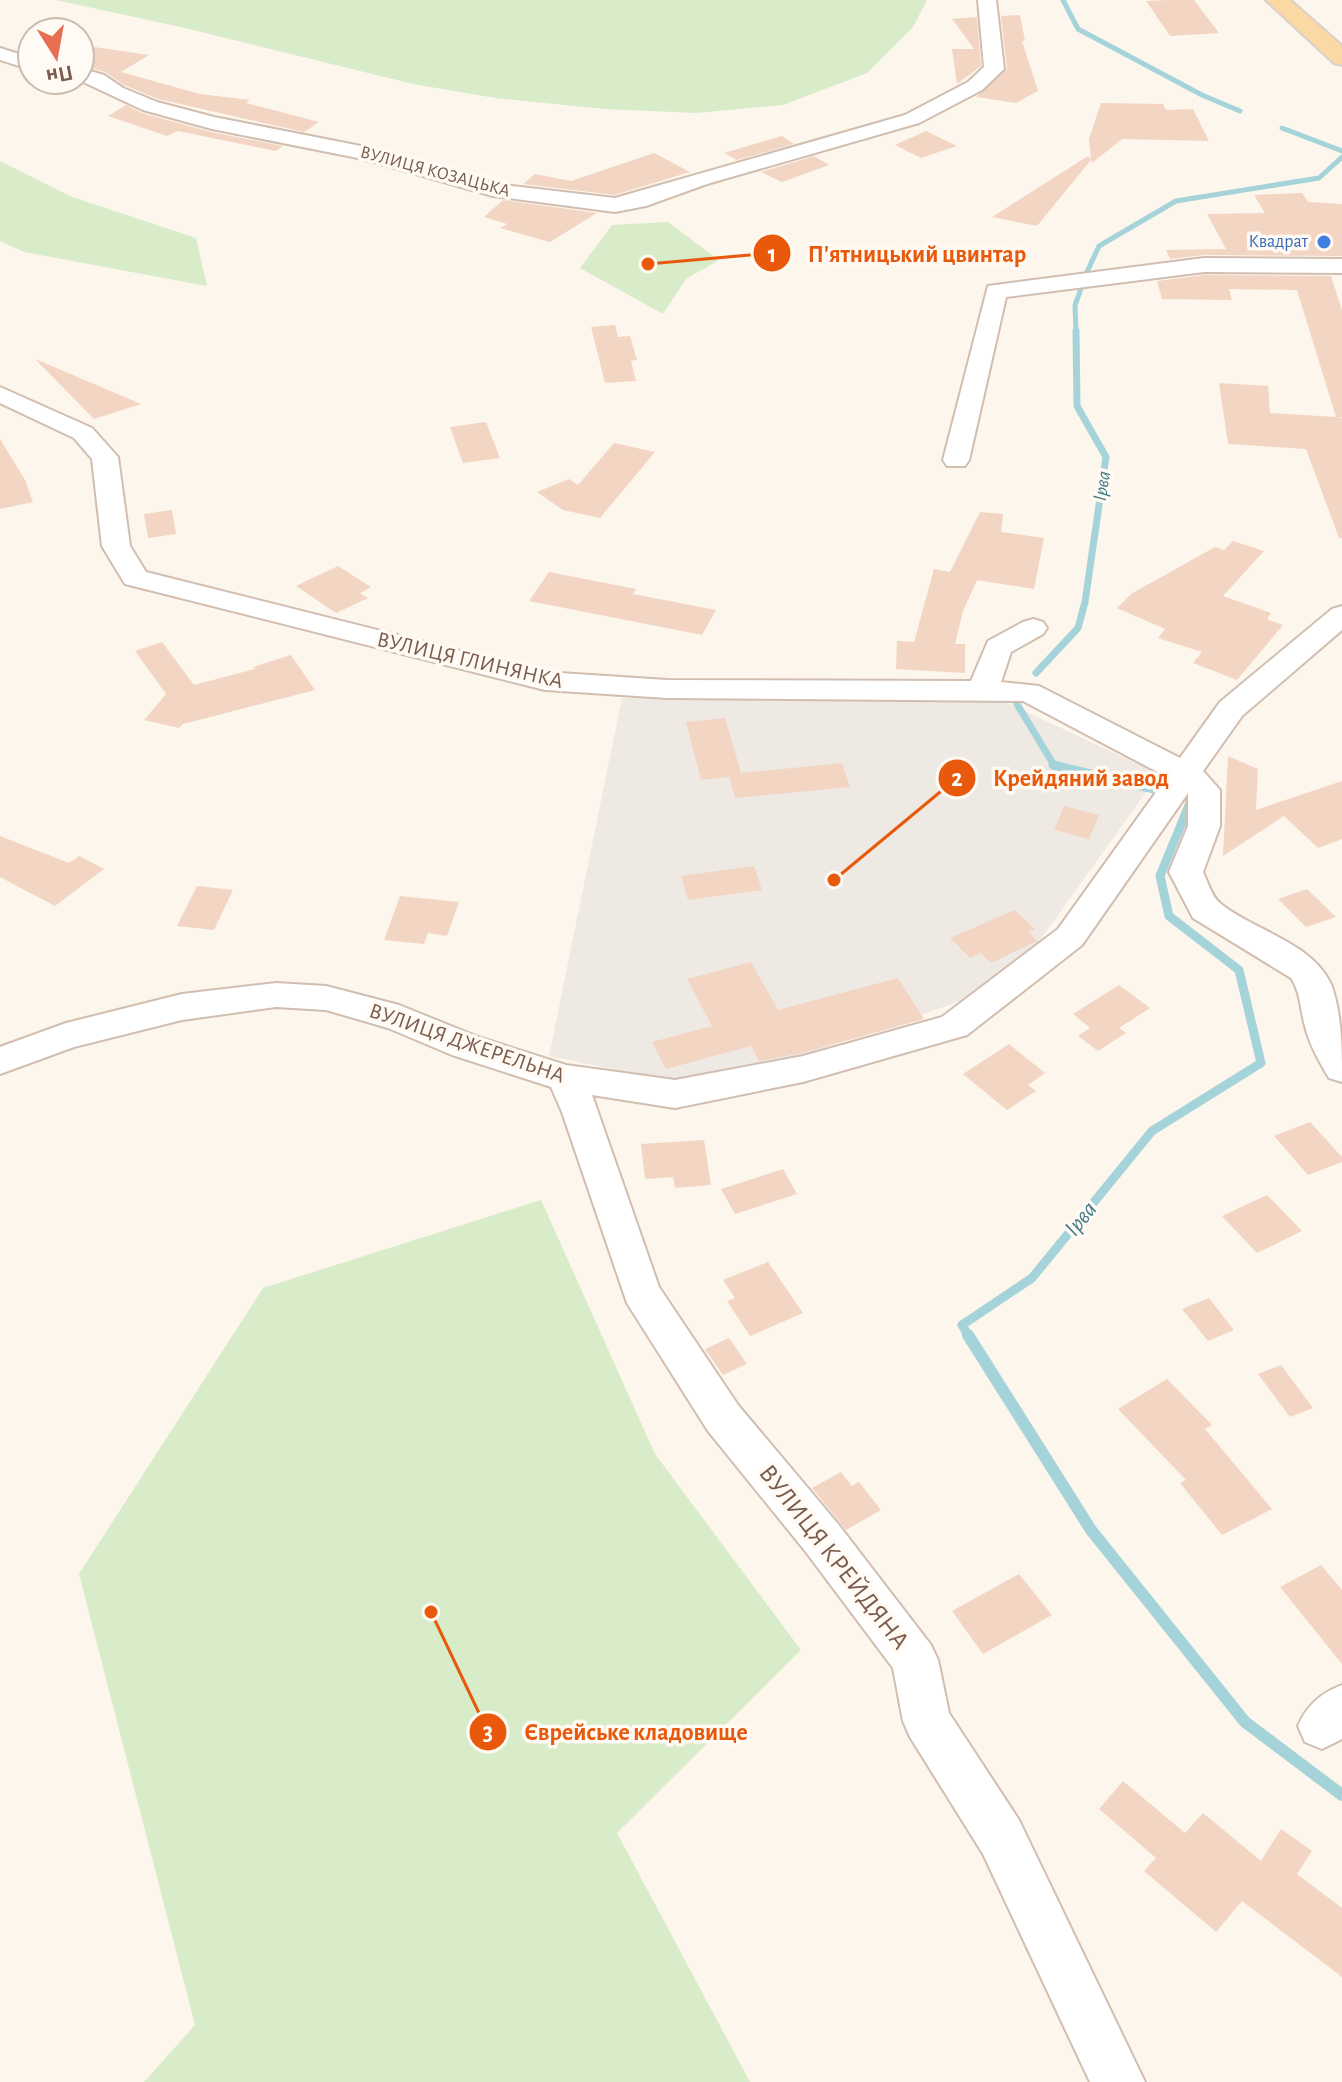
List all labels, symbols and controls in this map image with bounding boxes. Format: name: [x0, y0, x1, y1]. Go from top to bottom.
north arrow: [16, 16, 96, 96]
text: Пн: [44, 61, 75, 88]
street label: ВУЛИЦЯ КОЗАЦЬКА: [358, 143, 512, 201]
callout: П'ятницький цвинтар: [752, 229, 1042, 277]
place label: Квадрат: [1248, 233, 1309, 251]
marker: Квадрат: [1315, 233, 1333, 251]
text: 1: [768, 243, 776, 267]
text: П'ятницький цвинтар: [808, 243, 1026, 267]
water label: Ірва: [1090, 470, 1114, 502]
street label: ВУЛИЦЯ ГЛИНЯНКА: [375, 628, 565, 692]
callout: Крейдяний завод: [937, 754, 1185, 802]
text: 2: [951, 767, 963, 791]
text: Крейдяний завод: [993, 767, 1169, 791]
street label: ВУЛИЦЯ ДЖЕРЕЛЬНА: [366, 999, 568, 1087]
water label: Ірва: [1060, 1197, 1102, 1241]
street label: ВУЛИЦЯ КРЕЙДЯНА: [754, 1460, 914, 1654]
callout: Єврейське кладовище: [468, 1708, 764, 1756]
text: 3: [483, 1721, 493, 1745]
text: Єврейське кладовище: [524, 1721, 748, 1745]

